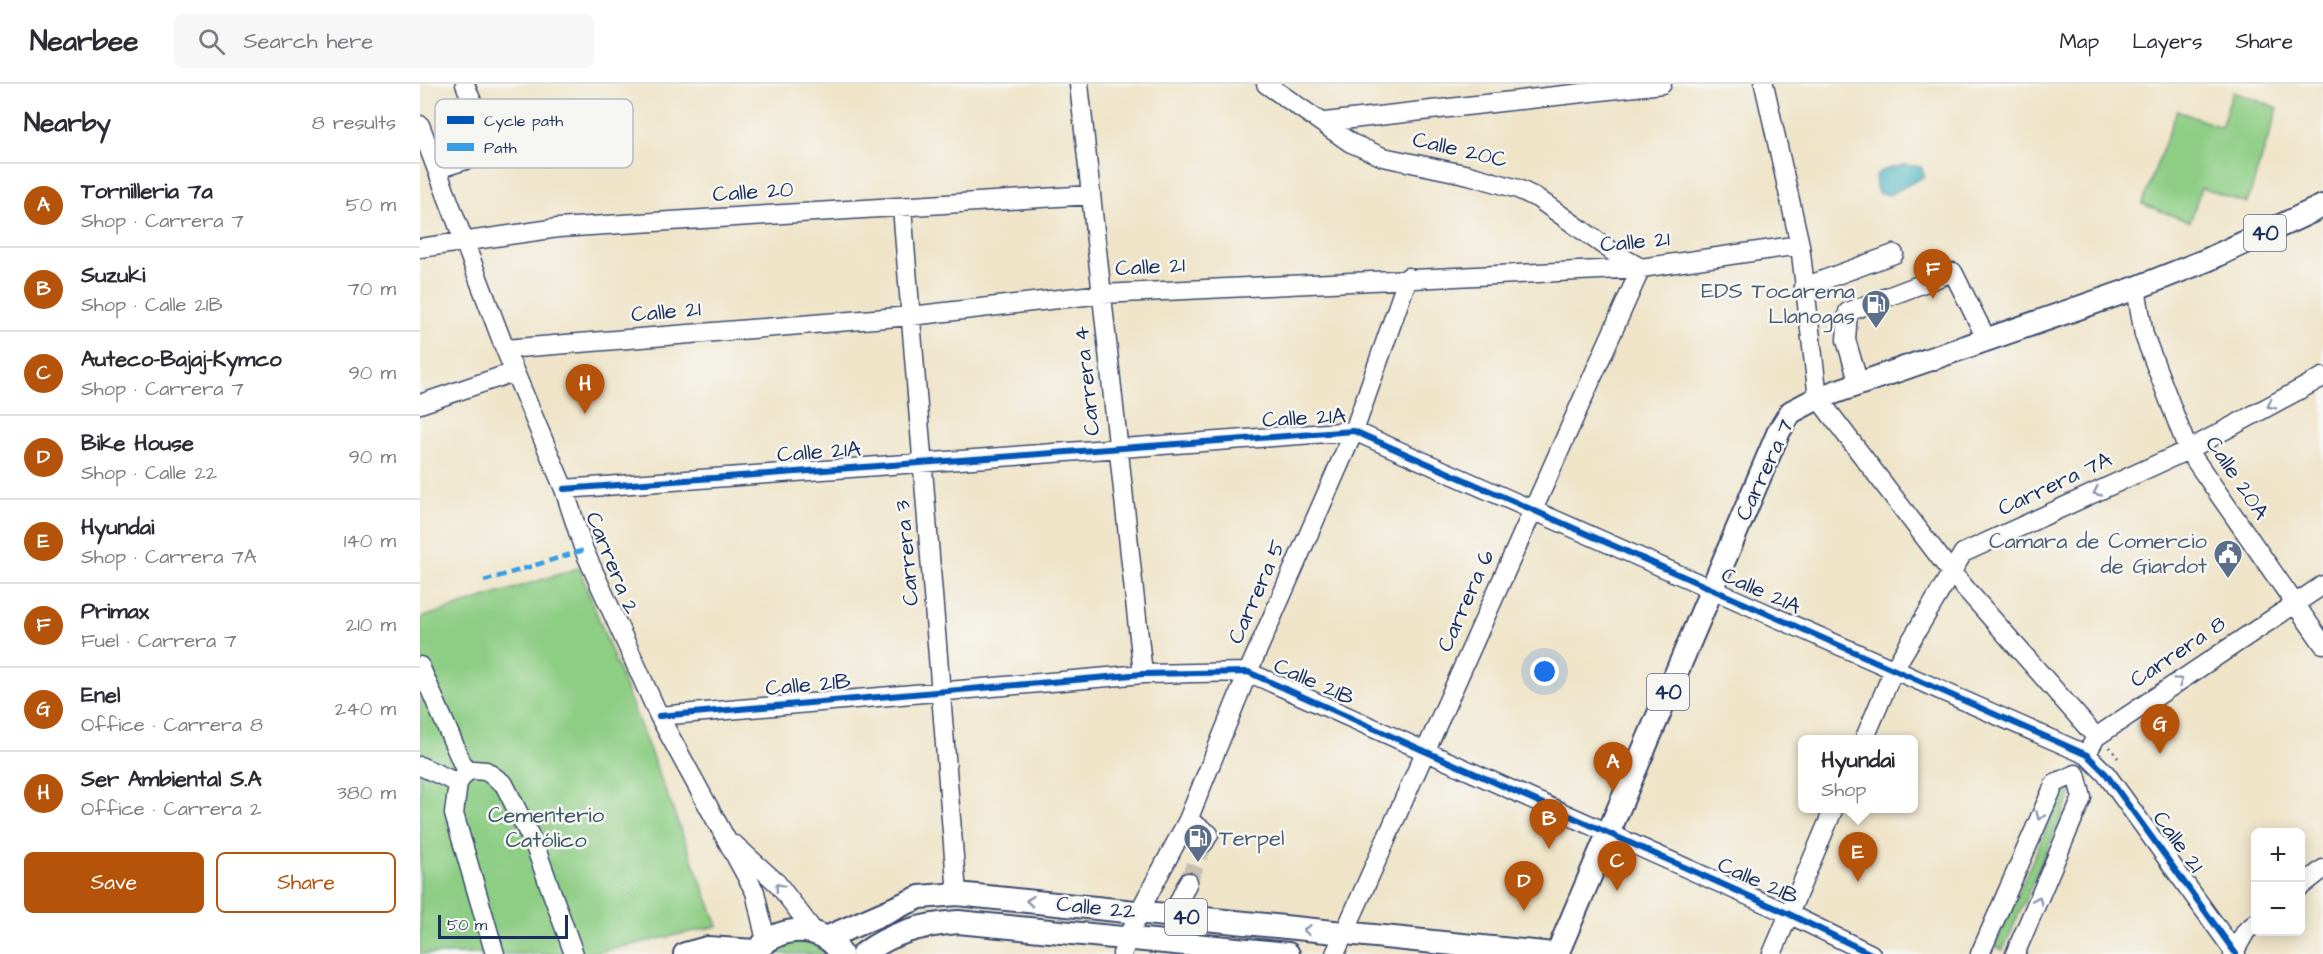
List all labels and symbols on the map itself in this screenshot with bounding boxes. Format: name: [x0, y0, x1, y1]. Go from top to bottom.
legend: [435, 99, 633, 168]
text: Cycle path: [484, 110, 563, 133]
street label: Calle 20C: [1410, 124, 1511, 176]
text: Path: [484, 137, 517, 159]
street label: Calle 20: [712, 174, 795, 210]
road number: 40: [2244, 215, 2286, 251]
street label: Calle 21: [1599, 224, 1671, 260]
street label: Calle 21: [1114, 250, 1186, 284]
pin: F: [1914, 250, 1952, 299]
place label: EDS Tocarema Llanogas: [1701, 276, 1855, 333]
fuel station icon: EDS Tocarema Llanogas: [1860, 288, 1892, 330]
street label: Calle 21: [630, 294, 702, 330]
street label: Carrera 4: [1066, 325, 1108, 437]
pin: H: [566, 364, 604, 414]
one-way arrow: [2267, 398, 2278, 409]
street label: Calle 21A: [1261, 400, 1347, 436]
street label: Carrera 7: [1728, 414, 1802, 526]
street label: Calle 20A: [2198, 430, 2276, 526]
street label: Calle 21A: [776, 434, 862, 470]
street label: Carrera 7A: [1993, 444, 2117, 524]
one-way arrow: [2092, 484, 2103, 496]
street label: Carrera 3: [887, 499, 927, 607]
street label: Carrera 2: [577, 507, 647, 619]
place label: Camara de Comercio de Giardot: [1989, 526, 2208, 582]
street label: Carrera 5: [1220, 535, 1294, 649]
public building icon: Camara de Comercio de Giardot: [2212, 538, 2244, 580]
street label: Carrera 6: [1430, 545, 1502, 657]
street label: Calle 21A: [1716, 560, 1806, 622]
street label: Carrera 8: [2124, 609, 2232, 695]
street label: Calle 21B: [1269, 650, 1360, 714]
your location: [1530, 657, 1559, 686]
street label: Calle 21B: [764, 666, 852, 704]
road number: 40: [1647, 674, 1689, 710]
one-way arrow: [2172, 677, 2183, 688]
pin: G: [2140, 704, 2180, 754]
pin: A: [1594, 742, 1632, 792]
park label: Cementerio Católico: [488, 800, 605, 856]
pin: B: [1530, 800, 1568, 849]
street label: Calle 21: [2145, 805, 2211, 879]
one-way arrow: [2035, 810, 2047, 821]
fuel station icon: Terpel: [1182, 822, 1214, 864]
place label: Terpel: [1219, 823, 1284, 854]
pin: E: [1838, 832, 1878, 882]
pin: C: [1598, 842, 1636, 891]
street label: Calle 21B: [1713, 849, 1804, 913]
pin: D: [1504, 862, 1544, 911]
one-way arrow: [775, 883, 786, 894]
street label: Calle 22: [1055, 888, 1138, 928]
one-way arrow: [1025, 895, 1034, 908]
one-way arrow: [2031, 896, 2043, 907]
road number: 40: [1165, 899, 1207, 935]
scale bar: [438, 912, 568, 940]
one-way arrow: [1303, 924, 1312, 936]

